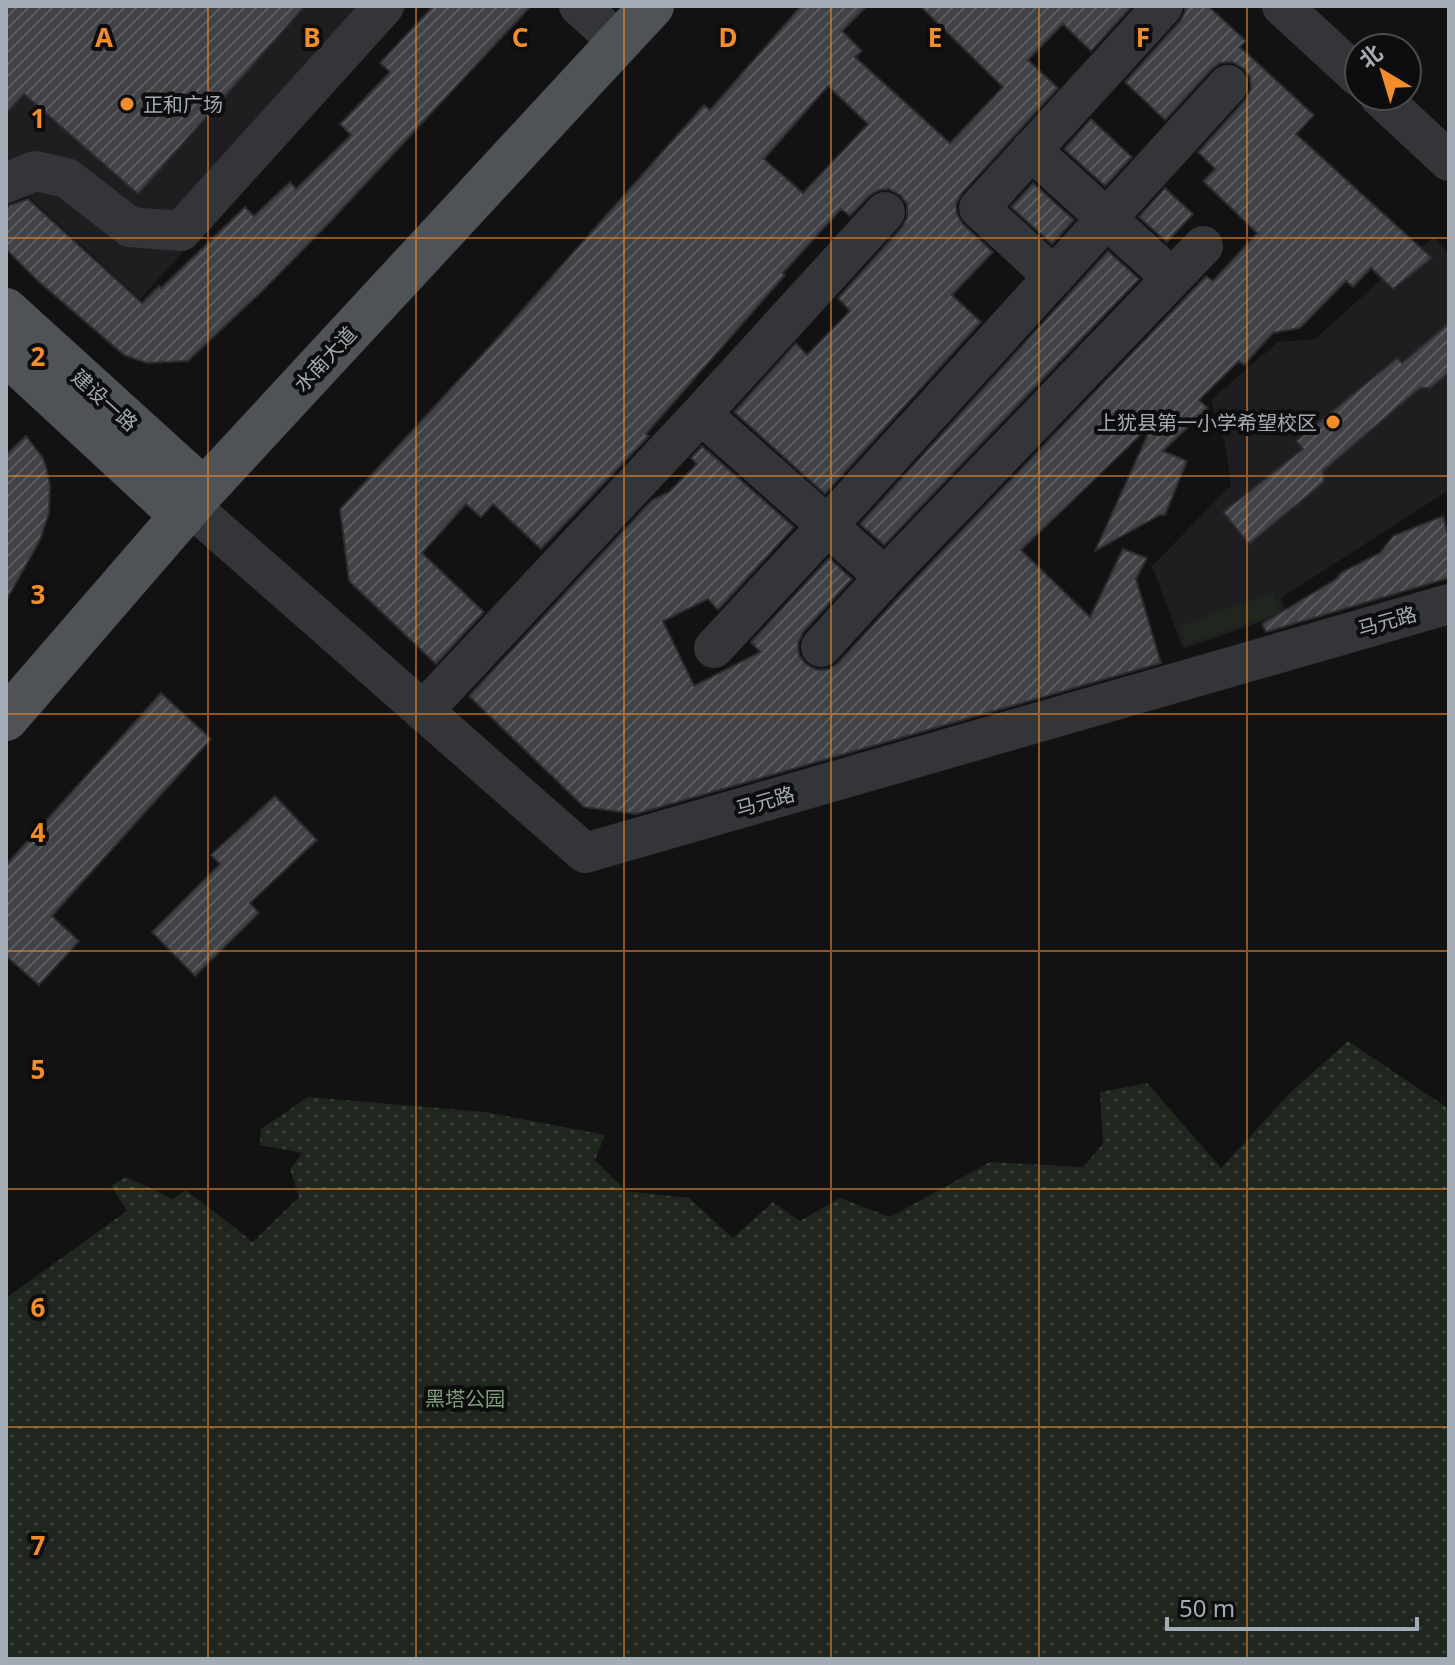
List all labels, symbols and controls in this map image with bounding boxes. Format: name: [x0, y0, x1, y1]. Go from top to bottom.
text: A: [95, 19, 113, 55]
text: B: [303, 19, 321, 55]
text: C: [512, 19, 528, 55]
text: D: [718, 19, 738, 55]
text: E: [928, 19, 942, 55]
text: F: [1136, 19, 1150, 55]
north arrow: [1343, 32, 1423, 112]
text: 北: [1352, 37, 1388, 74]
place label: 正和广场: [143, 91, 223, 118]
marker: 正和广场: [118, 95, 136, 113]
text: 1: [31, 100, 45, 136]
street label: 水南大道: [288, 321, 362, 397]
text: 2: [31, 338, 46, 374]
street label: 建设一路: [66, 363, 144, 437]
place label: 上犹县第一小学希望校区: [1097, 409, 1317, 436]
marker: 上犹县第一小学希望校区: [1324, 413, 1342, 431]
text: 3: [31, 576, 45, 612]
street label: 马元路: [1354, 600, 1420, 642]
street label: 马元路: [732, 780, 798, 822]
text: 4: [31, 814, 46, 850]
text: 5: [31, 1051, 45, 1087]
text: 6: [31, 1289, 46, 1325]
park label: 黑塔公园: [425, 1385, 505, 1412]
text: 7: [31, 1527, 46, 1563]
scale bar: [1167, 1581, 1417, 1631]
text: 50 m: [1179, 1591, 1235, 1624]

